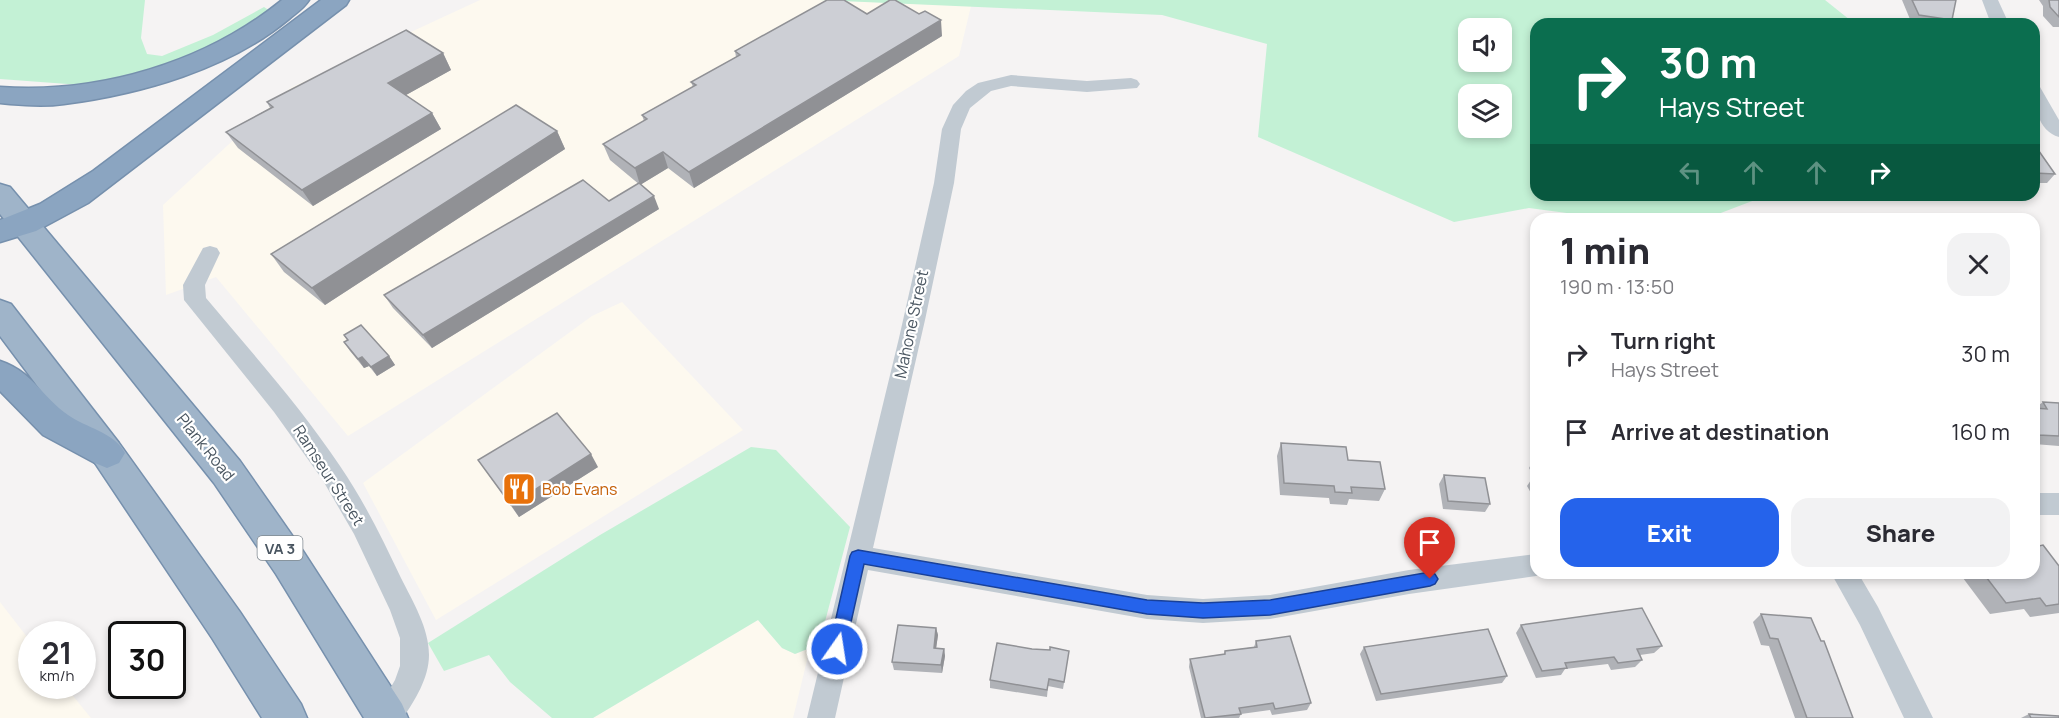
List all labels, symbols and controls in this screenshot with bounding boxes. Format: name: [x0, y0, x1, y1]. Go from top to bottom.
map controls: [1458, 18, 1512, 138]
button: sound: [1458, 18, 1512, 72]
text: 30 m: [1659, 33, 1757, 91]
icon: right: [1560, 42, 1638, 120]
button: layers: [1458, 84, 1512, 138]
text: Hays Street: [1659, 88, 1805, 125]
icon: left: [1674, 156, 1707, 189]
icon: ahead: [1737, 156, 1770, 189]
icon: ahead: [1800, 156, 1833, 189]
icon: right: [1863, 156, 1896, 189]
text: 1 min: [1560, 226, 1650, 275]
button: close: [1947, 233, 2010, 296]
street label: Mahone Street: [889, 268, 933, 380]
text: 190 m · 13:50: [1560, 273, 1675, 300]
text: Turn right: [1611, 326, 1716, 356]
icon: right: [1560, 338, 1593, 371]
text: 30 m: [1961, 339, 2010, 369]
text: Hays Street: [1611, 356, 1719, 383]
street label: Plank Road: [172, 409, 240, 485]
icon: arrive: [1560, 416, 1593, 449]
text: Arrive at destination: [1611, 417, 1829, 447]
text: 160 m: [1951, 417, 2010, 447]
street label: Ramseur Street: [288, 420, 370, 530]
restaurant icon: Bob Evans: [501, 471, 537, 507]
place label: Bob Evans: [542, 478, 618, 500]
button: Exit: [1560, 498, 1779, 567]
button: Share: [1791, 498, 2010, 567]
pin: [1404, 517, 1455, 579]
icon: arrive: [1413, 526, 1446, 559]
road number: VA 3: [258, 536, 302, 560]
position arrow: [805, 617, 869, 681]
speed limit sign: 30: [108, 621, 186, 699]
text: 21: [41, 632, 73, 673]
text: km/h: [40, 665, 74, 686]

